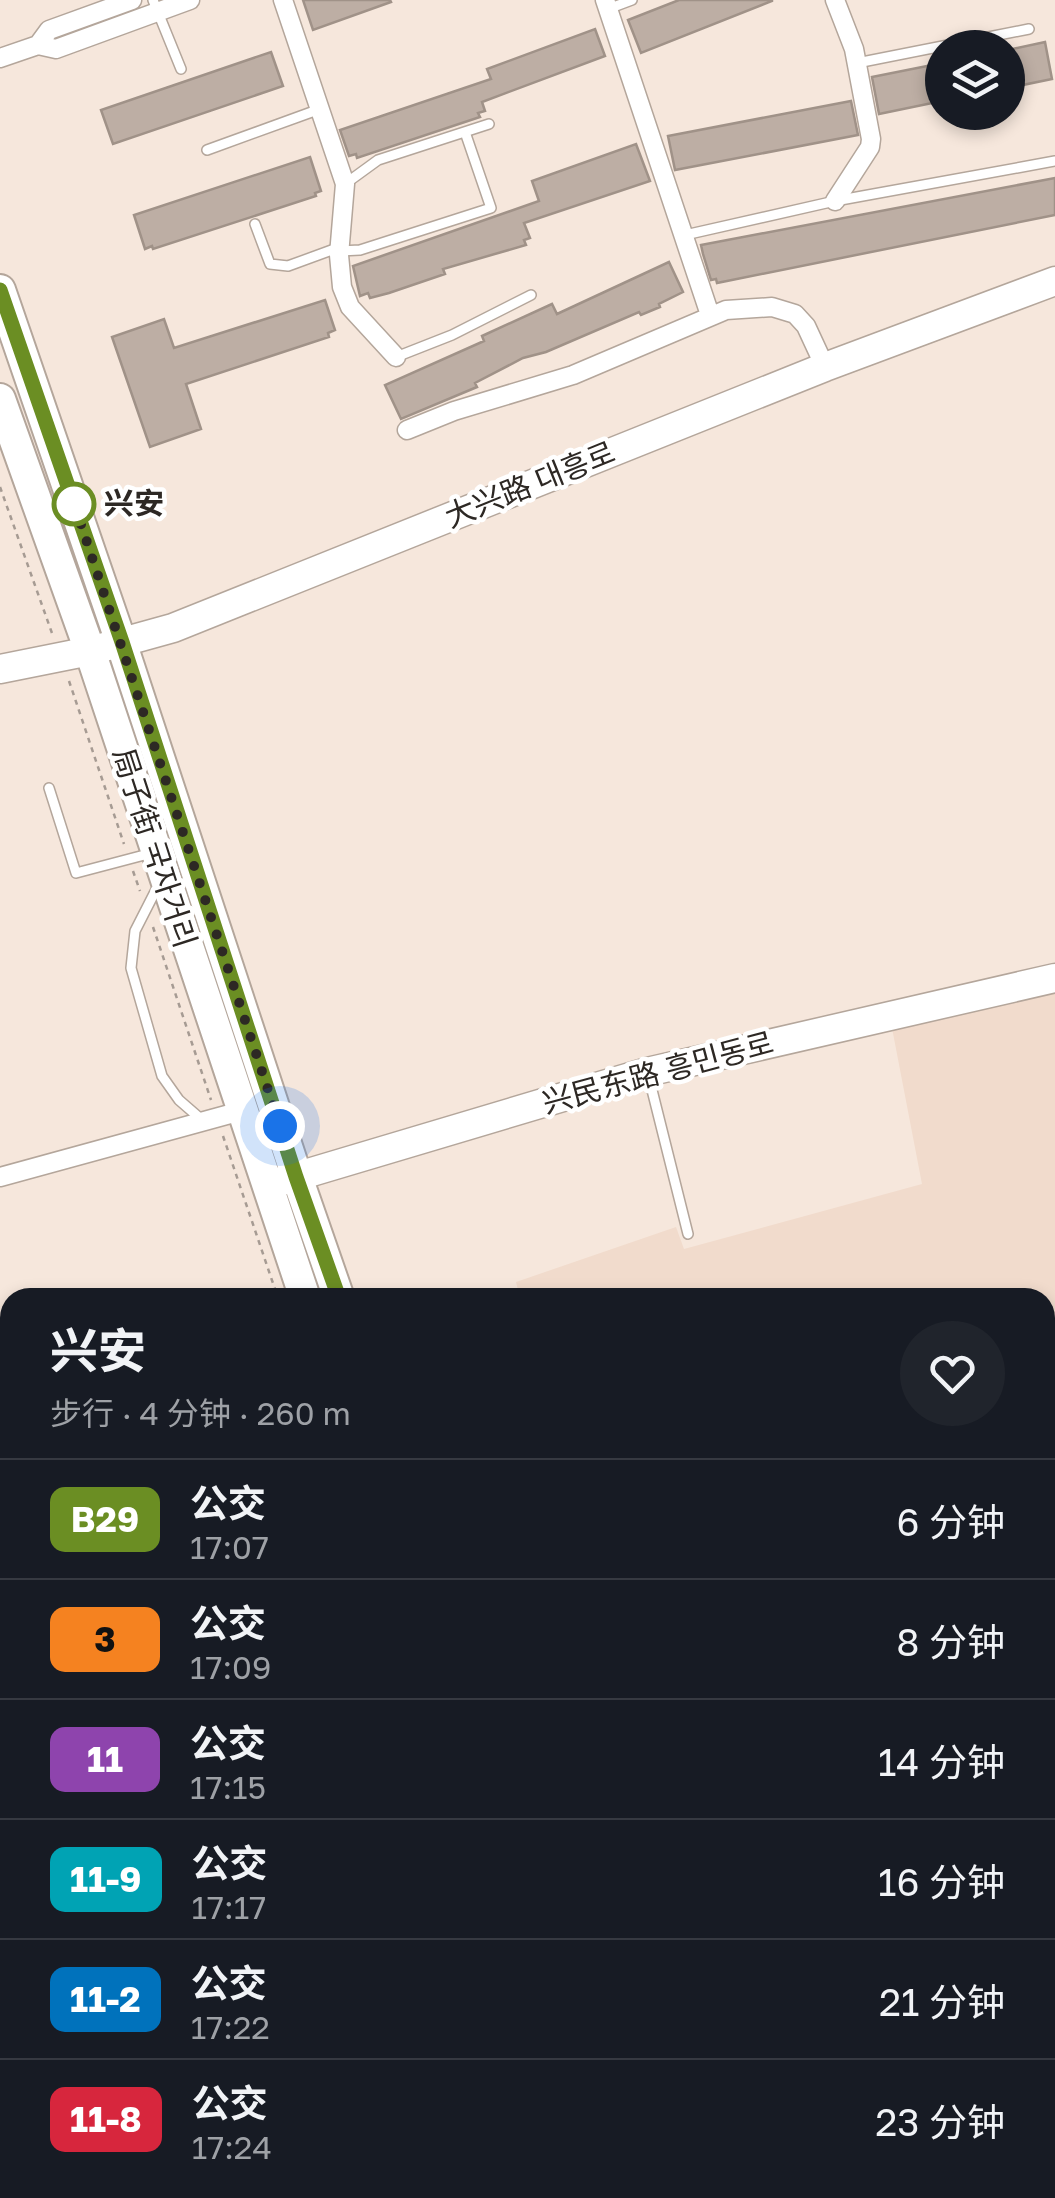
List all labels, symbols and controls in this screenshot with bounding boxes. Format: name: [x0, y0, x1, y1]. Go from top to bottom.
map controls: [925, 30, 1025, 130]
button: layers: [925, 30, 1025, 130]
street label: 大兴路 대흥로: [439, 434, 620, 535]
marker: 兴安: [53, 483, 95, 525]
place label: 兴安: [104, 485, 164, 521]
street label: 局子街 국자거리: [106, 743, 204, 952]
street label: 兴民东路 흥민동로: [538, 1024, 777, 1120]
your location: [255, 1101, 305, 1151]
text: 兴安: [50, 1321, 146, 1379]
button: heart: [900, 1321, 1005, 1426]
text: 步行 · 4 分钟 · 260 m: [50, 1394, 351, 1432]
text: 公交: [190, 1480, 266, 1525]
text: B29: [71, 1498, 139, 1540]
text: 6 分钟: [897, 1499, 1005, 1544]
text: 17:07: [190, 1528, 269, 1566]
text: 公交: [190, 1600, 266, 1645]
text: 3: [94, 1618, 116, 1660]
text: 8 分钟: [896, 1619, 1005, 1664]
text: 17:09: [190, 1648, 271, 1686]
text: 公交: [190, 1720, 266, 1765]
text: 11: [87, 1738, 123, 1780]
text: 14 分钟: [878, 1739, 1005, 1784]
text: 17:15: [190, 1768, 266, 1806]
text: 公交: [192, 1840, 268, 1885]
text: 11-9: [70, 1858, 142, 1900]
text: 16 分钟: [878, 1859, 1005, 1904]
text: 17:17: [192, 1888, 266, 1926]
text: 公交: [191, 1960, 267, 2005]
text: 11-2: [70, 1978, 141, 2020]
text: 21 分钟: [879, 1979, 1005, 2024]
text: 17:22: [191, 2008, 270, 2046]
text: 公交: [192, 2080, 268, 2125]
text: 11-8: [70, 2098, 142, 2140]
text: 23 分钟: [875, 2099, 1005, 2144]
text: 17:24: [192, 2128, 272, 2166]

